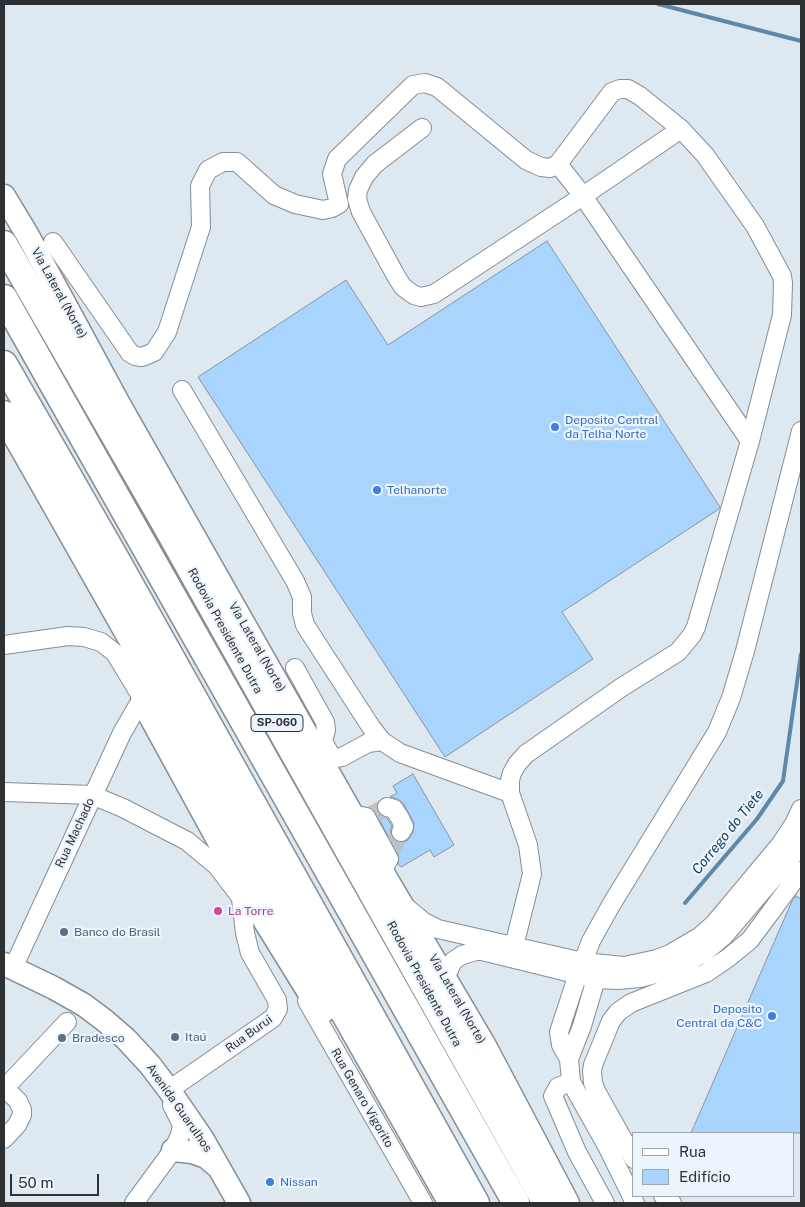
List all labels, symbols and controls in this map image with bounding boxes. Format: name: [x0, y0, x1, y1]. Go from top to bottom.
street label: Via Lateral (Norte): [28, 245, 90, 341]
place label: Deposito Central da Telha Norte: [565, 413, 658, 441]
marker: Deposito Central da Telha Norte: [549, 421, 561, 433]
place label: Telhanorte: [387, 483, 447, 497]
marker: Telhanorte: [371, 484, 383, 496]
street label: Rodovia Presidente Dutra: [185, 566, 265, 696]
street label: Via Lateral (Norte): [225, 599, 289, 695]
road number: SP-060: [251, 714, 303, 731]
water label: Corrego do Tiete: [689, 786, 767, 878]
street label: Rua Machado: [52, 796, 98, 870]
place label: La Torre: [228, 904, 273, 918]
marker: La Torre: [212, 905, 224, 917]
street label: Rodovia Presidente Dutra: [384, 919, 464, 1049]
place label: Banco do Brasil: [74, 925, 161, 939]
marker: Banco do Brasil: [58, 926, 70, 938]
street label: Via Lateral (Norte): [425, 951, 489, 1047]
place label: Deposito Central da C&C: [676, 1002, 762, 1030]
marker: Deposito Central da C&C: [766, 1010, 778, 1022]
street label: Rua Burui: [223, 1012, 275, 1056]
place label: Itaú: [185, 1030, 207, 1044]
place label: Bradesco: [72, 1031, 124, 1045]
marker: Itaú: [169, 1031, 181, 1043]
marker: Bradesco: [56, 1032, 68, 1044]
street label: Rua Genaro Vigorito: [328, 1046, 396, 1150]
street label: Avenida Guarulhos: [143, 1061, 215, 1155]
legend: [632, 1132, 795, 1197]
text: Rua: [679, 1143, 706, 1160]
scale bar: [12, 1164, 101, 1196]
text: Edifício: [679, 1168, 731, 1185]
text: 50 m: [18, 1174, 53, 1191]
place label: Nissan: [280, 1175, 318, 1189]
marker: Nissan: [264, 1176, 276, 1188]

